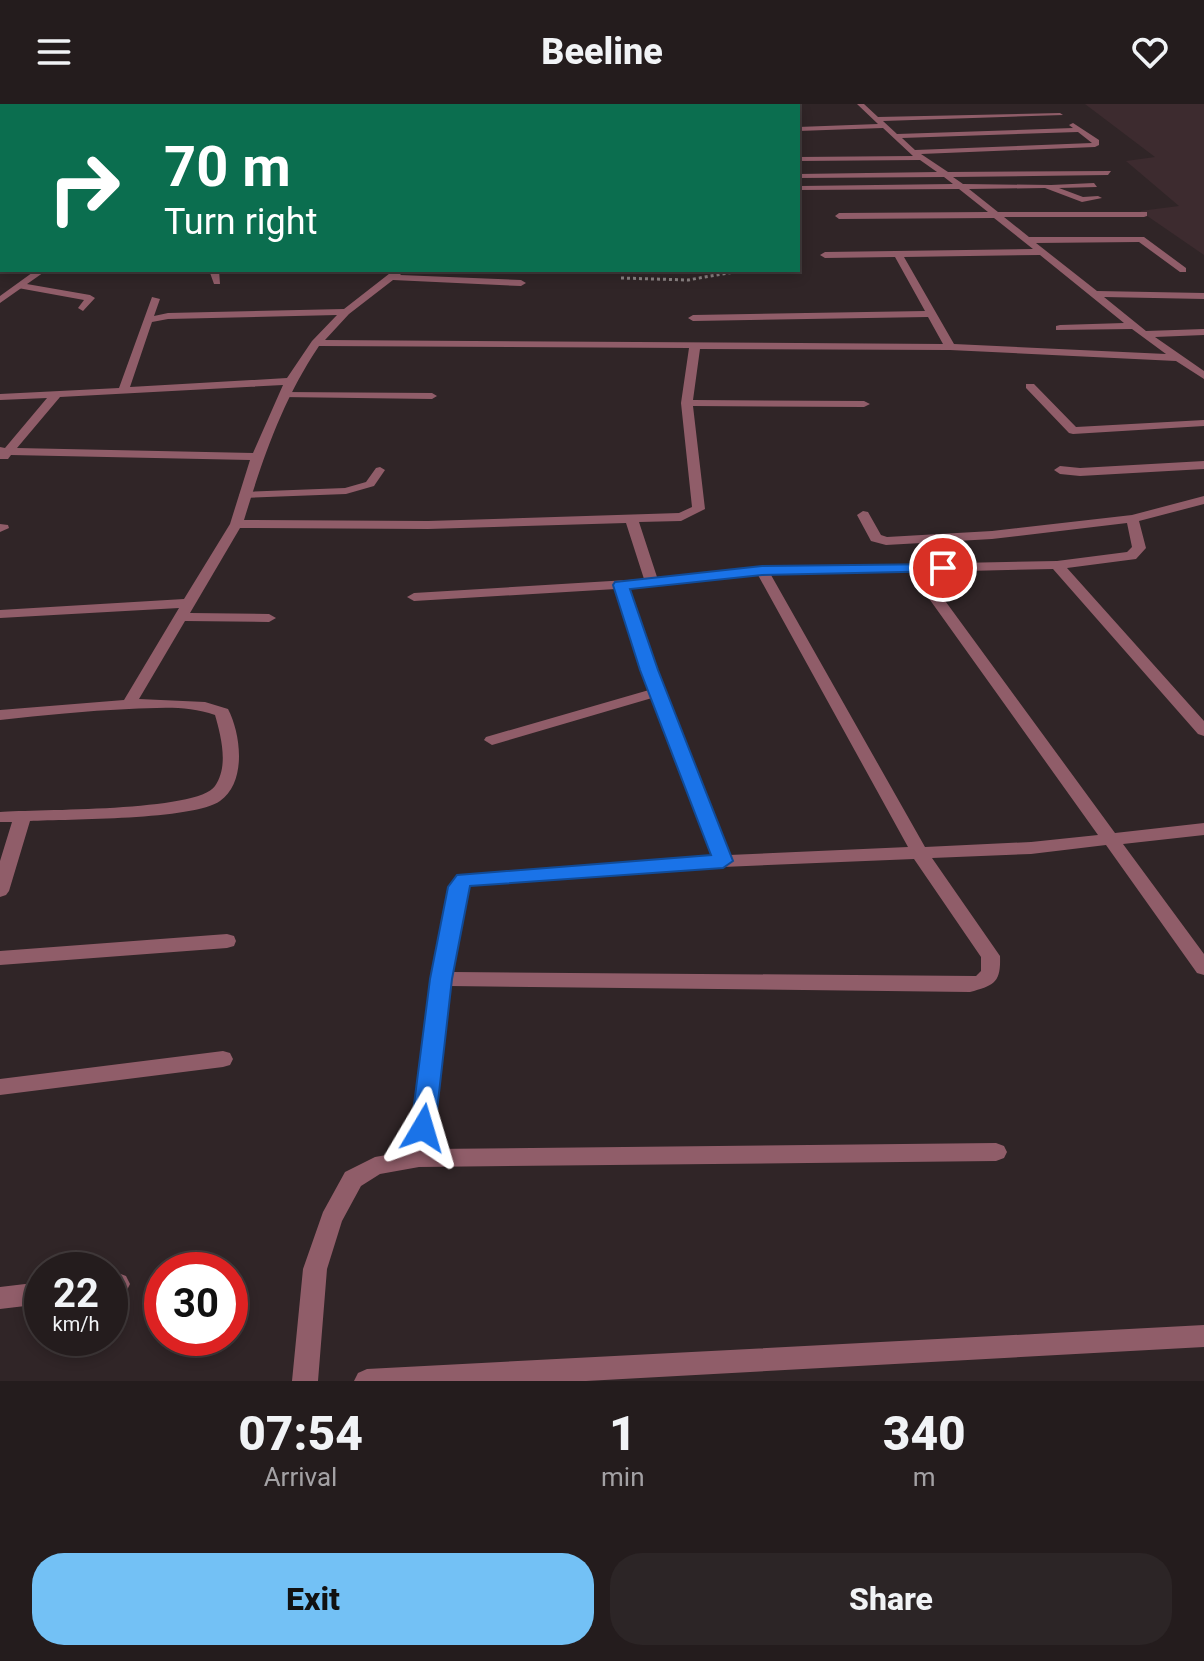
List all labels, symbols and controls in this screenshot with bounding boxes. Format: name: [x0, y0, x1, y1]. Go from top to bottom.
icon: menu: [32, 30, 76, 74]
icon: heart: [1128, 30, 1172, 74]
text: Beeline: [541, 31, 663, 73]
text: 70 m: [164, 134, 291, 200]
icon: right: [32, 136, 136, 240]
text: Turn right: [164, 201, 317, 243]
pin: [909, 534, 977, 602]
icon: arrive: [921, 546, 965, 590]
position arrow: [381, 1086, 465, 1170]
speed limit sign: 30: [144, 1252, 248, 1356]
text: 22: [53, 1270, 99, 1317]
text: km/h: [53, 1312, 99, 1336]
text: 07:54: [238, 1405, 363, 1462]
text: 1: [609, 1405, 637, 1462]
text: 340: [883, 1405, 966, 1462]
text: Arrival: [264, 1462, 337, 1492]
text: min: [601, 1462, 645, 1492]
text: m: [913, 1462, 936, 1492]
button: Exit: [32, 1553, 594, 1645]
button: Share: [610, 1553, 1172, 1645]

